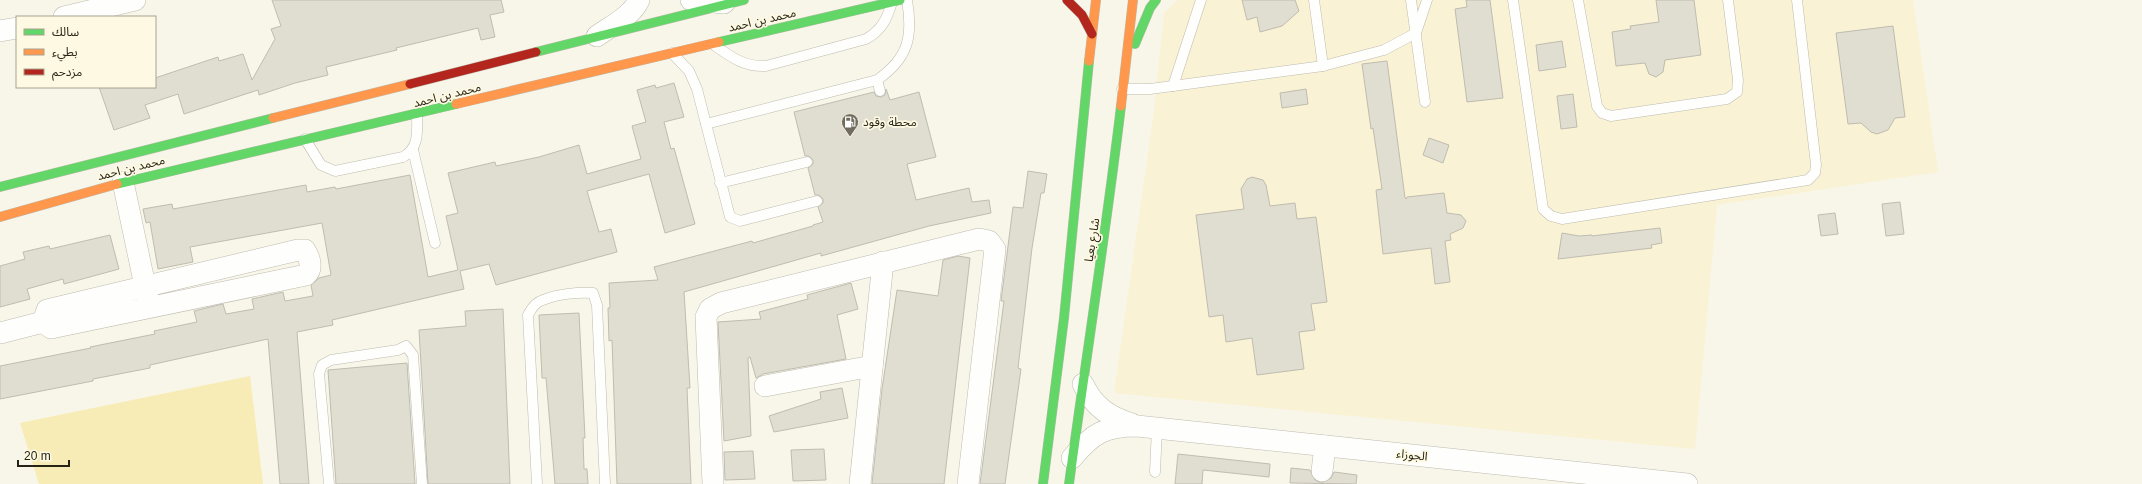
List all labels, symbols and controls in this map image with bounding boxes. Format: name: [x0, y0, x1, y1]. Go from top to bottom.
street label: محمد بن احمد: [727, 5, 797, 35]
legend: [16, 16, 156, 88]
text: سالك: [52, 25, 79, 39]
text: بطيء: [52, 45, 78, 62]
text: مزدحم: [52, 65, 82, 81]
street label: محمد بن احمد: [412, 80, 482, 110]
fuel station icon: محطة وقود: [840, 112, 860, 137]
place label: محطة وقود: [863, 115, 917, 129]
street label: محمد بن احمد: [96, 153, 166, 183]
street label: شارع بعيا: [1082, 217, 1104, 263]
scale bar: [18, 442, 69, 468]
street label: الجوزاء: [1396, 446, 1428, 464]
text: 20 m: [24, 449, 51, 463]

